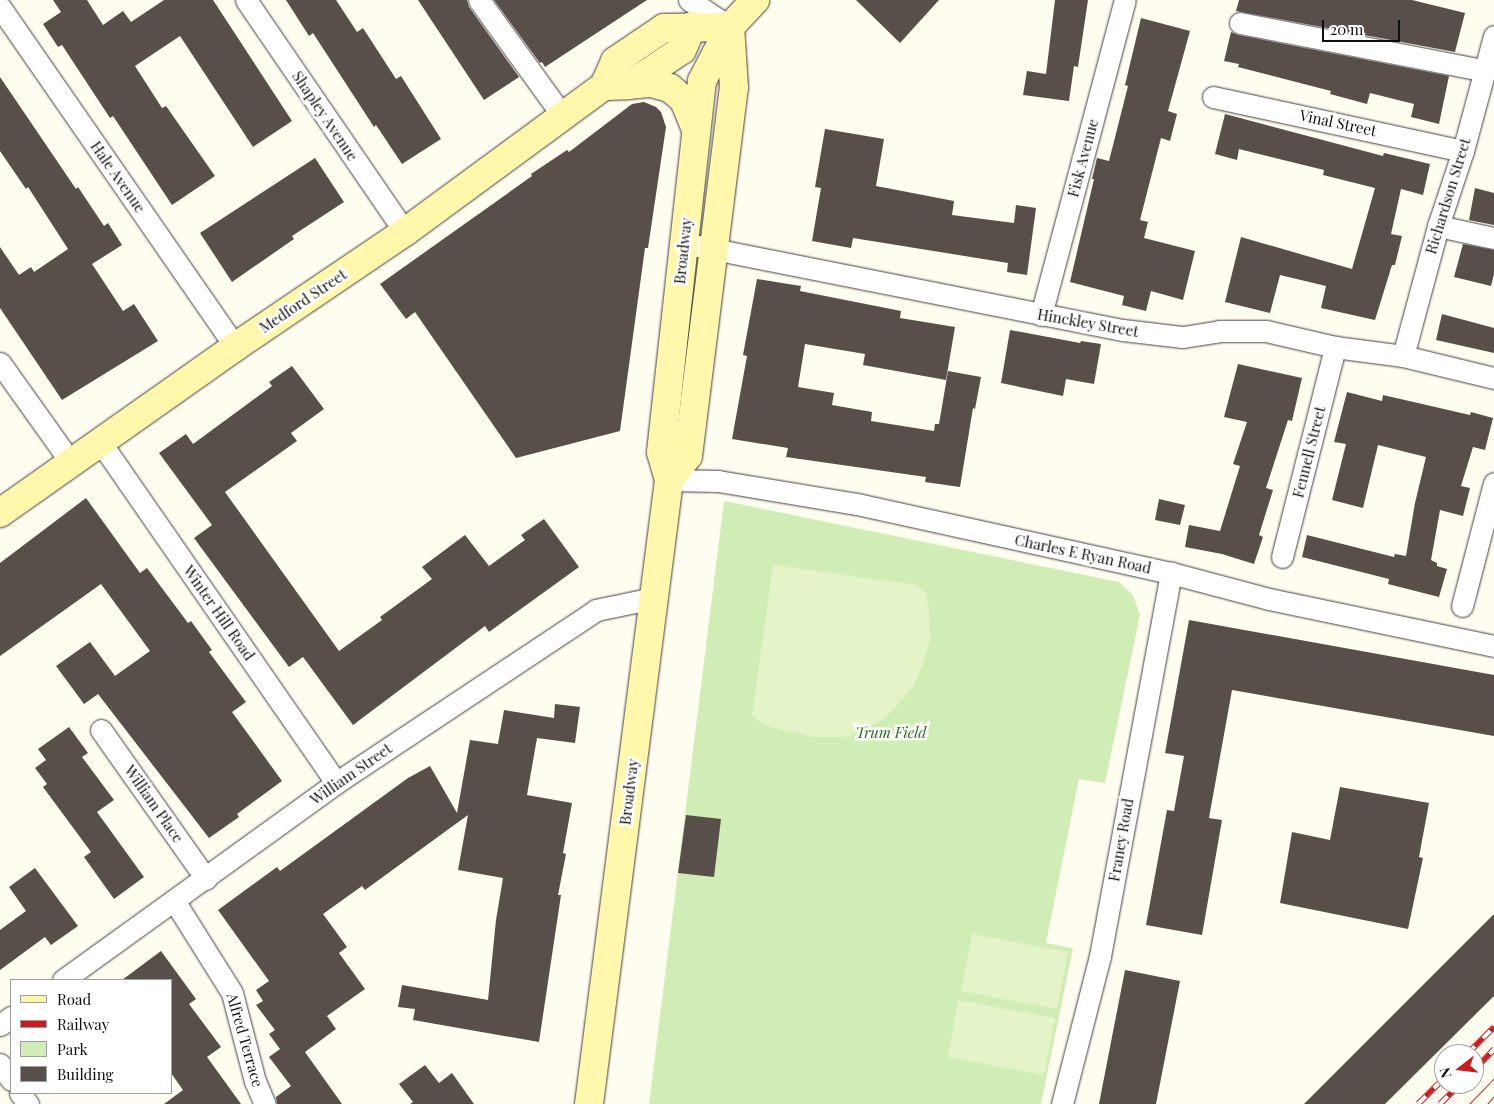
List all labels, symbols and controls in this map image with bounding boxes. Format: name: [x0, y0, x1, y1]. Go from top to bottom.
scale bar: [1324, 10, 1402, 42]
text: 20 m: [1330, 19, 1363, 39]
street label: Shapley Avenue: [288, 67, 362, 165]
street label: Vinal Street: [1298, 106, 1378, 140]
street label: Fisk Avenue: [1064, 116, 1102, 200]
street label: Richardson Street: [1422, 136, 1474, 256]
street label: Hale Avenue: [87, 138, 149, 216]
street label: Broadway: [671, 217, 695, 285]
street label: Medford Street: [256, 265, 350, 337]
street label: Hinckley Street: [1036, 305, 1140, 341]
street label: Fennell Street: [1289, 404, 1329, 500]
street label: Charles E Ryan Road: [1013, 531, 1153, 577]
street label: Winter Hill Road: [179, 562, 259, 664]
park label: Trum Field: [856, 724, 926, 742]
street label: William Street: [307, 739, 395, 809]
street label: Broadway: [616, 758, 642, 826]
street label: William Place: [121, 762, 187, 846]
street label: Franey Road: [1105, 797, 1137, 883]
legend: [10, 979, 172, 1094]
text: Road: [57, 989, 91, 1009]
street label: Alfred Terrace: [223, 991, 267, 1089]
text: Railway: [57, 1014, 109, 1034]
text: Park: [57, 1039, 88, 1059]
north arrow: [1434, 1044, 1484, 1094]
text: Building: [57, 1064, 113, 1084]
text: N: [1435, 1066, 1456, 1080]

